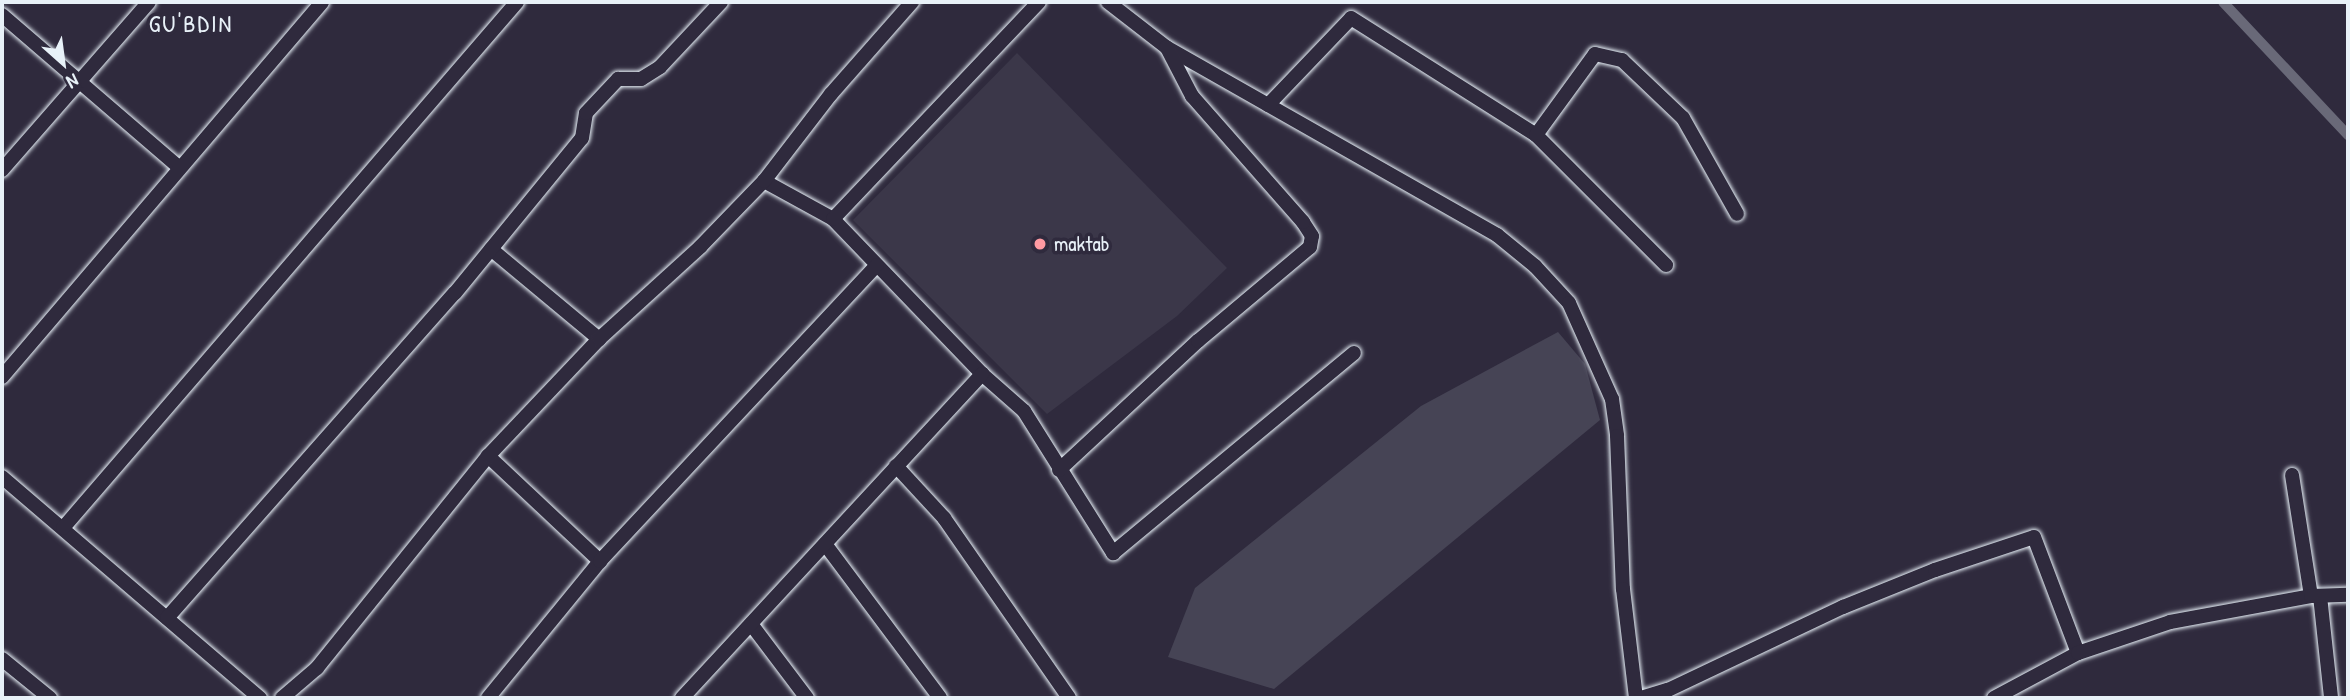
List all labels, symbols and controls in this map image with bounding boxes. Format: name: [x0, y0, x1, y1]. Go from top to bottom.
district label: GU'BDIN: [150, 10, 232, 38]
north arrow: [28, 28, 98, 98]
text: N: [62, 68, 83, 95]
place label: maktab: [1054, 231, 1109, 257]
marker: maktab: [1032, 236, 1048, 252]

